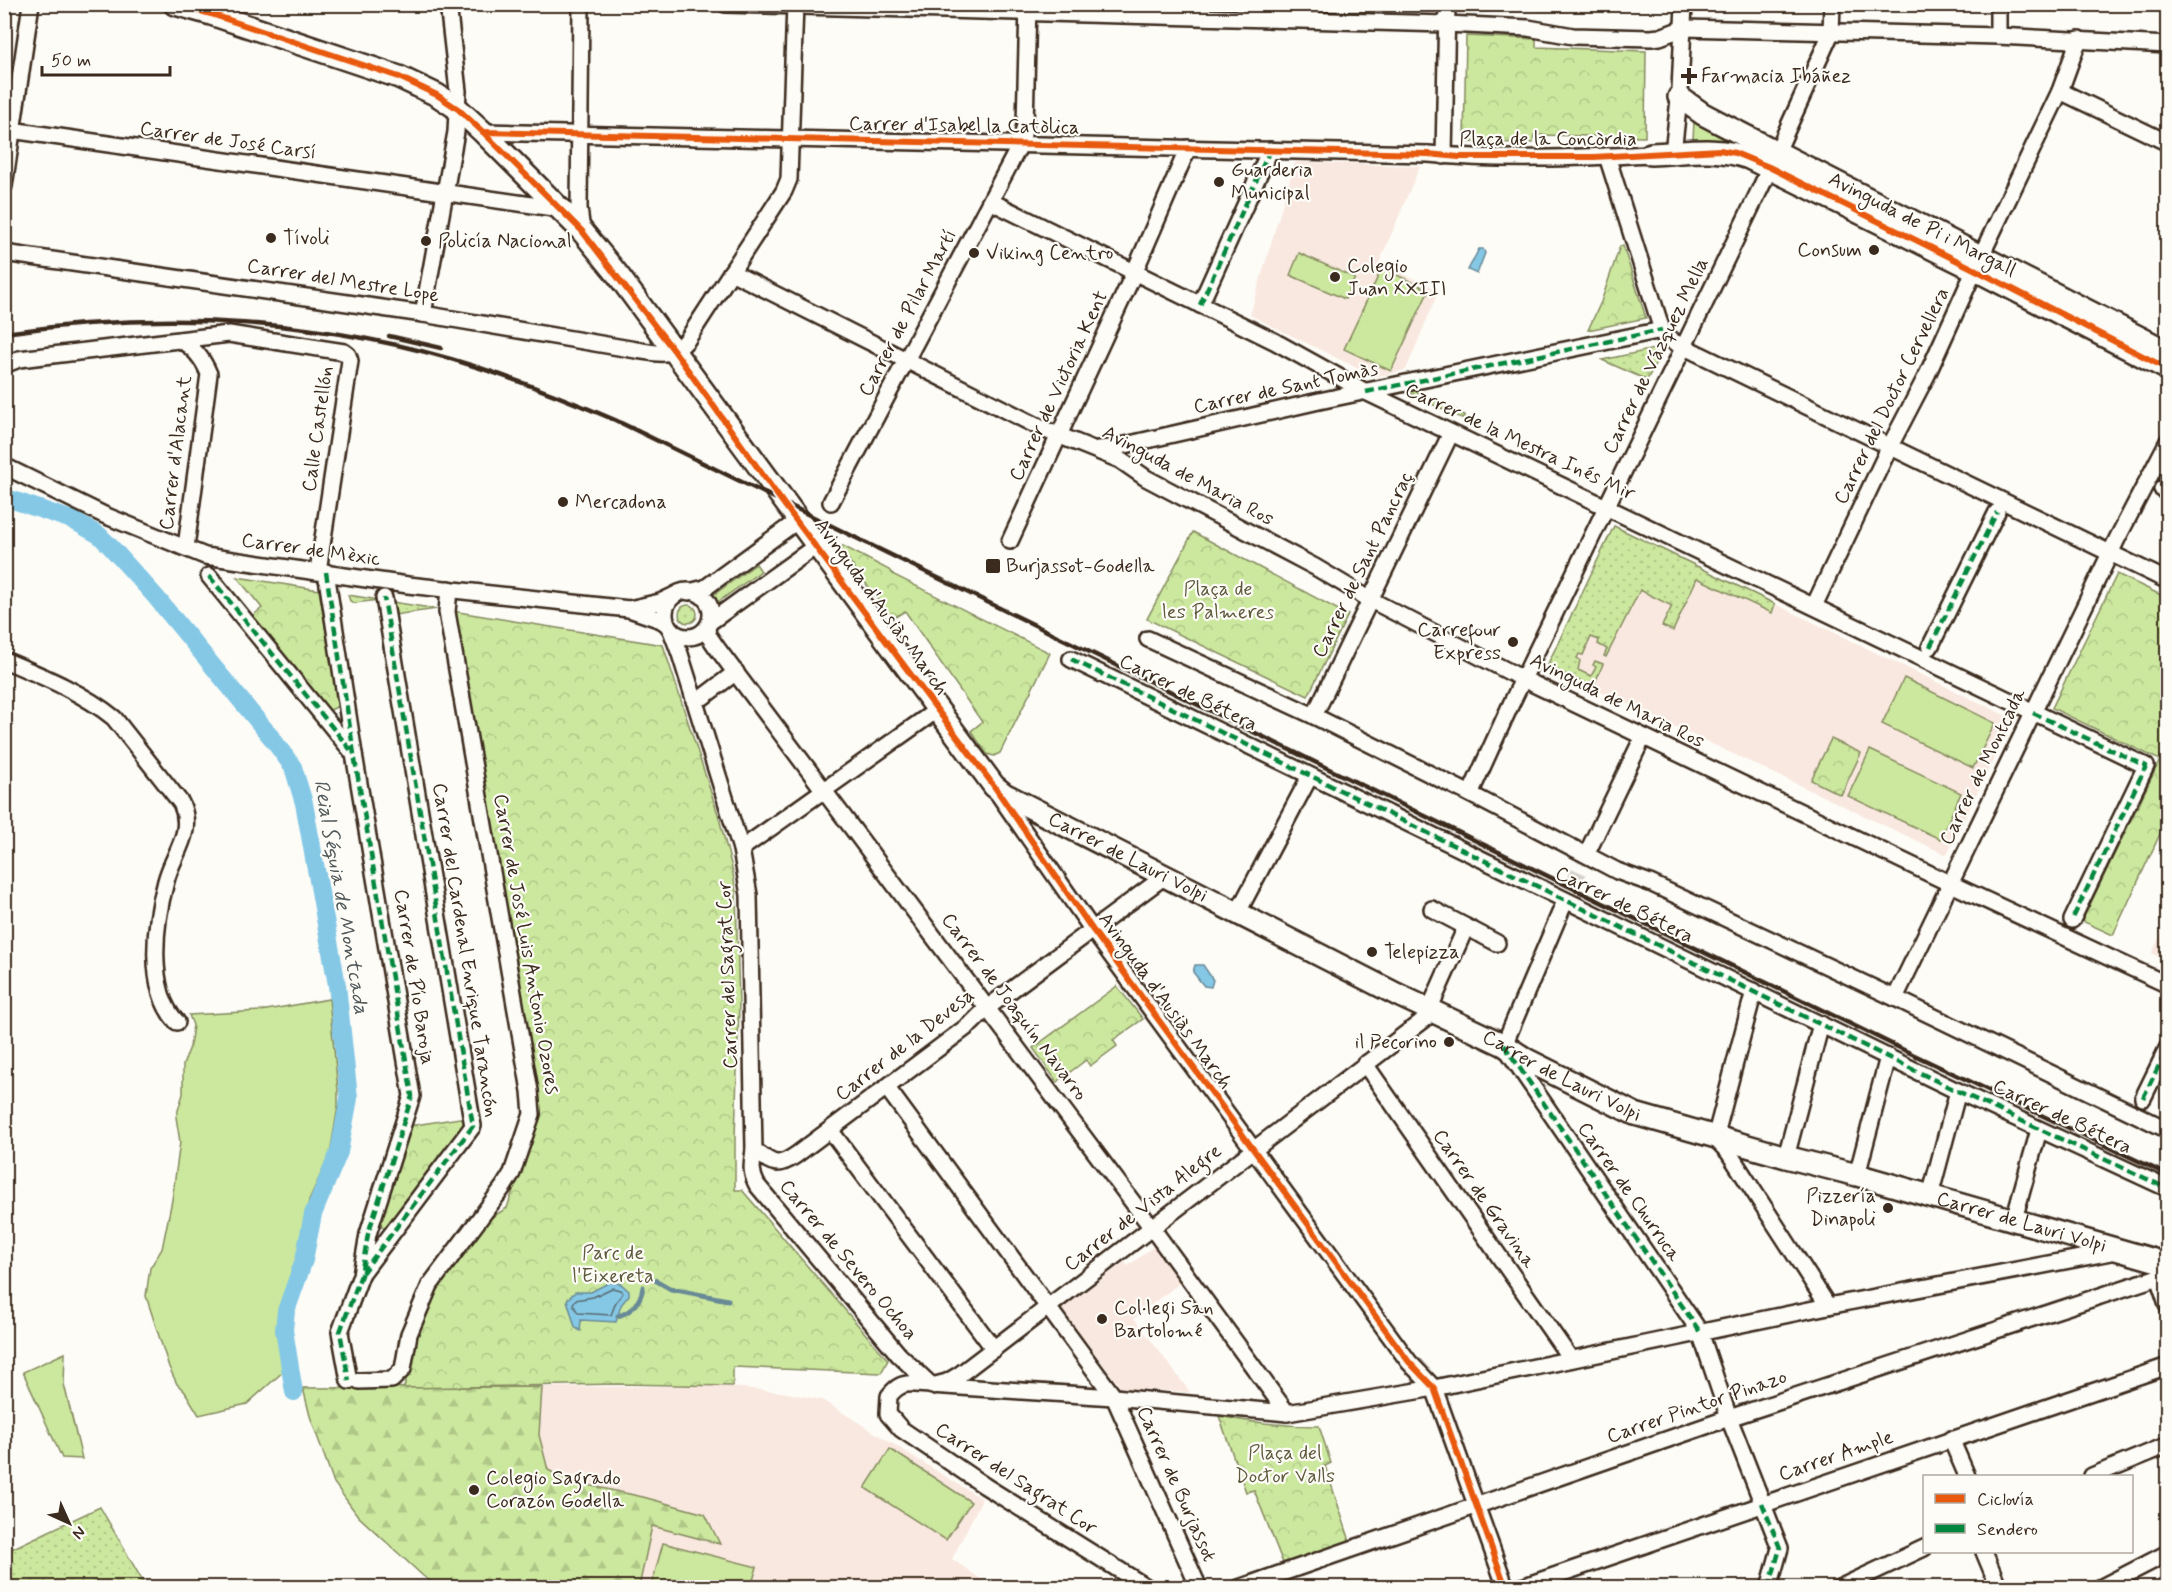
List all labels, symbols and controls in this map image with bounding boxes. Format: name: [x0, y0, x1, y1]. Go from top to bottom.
scale bar: [42, 39, 170, 77]
text: 50 m: [51, 49, 91, 73]
place label: Farmacia Ibáñez: [1701, 63, 1851, 90]
marker: Farmacia Ibáñez: [1682, 69, 1696, 83]
street label: Carrer d'Isabel la Catòlica: [849, 110, 1079, 142]
street label: Carrer de José Carsí: [138, 115, 318, 167]
street label: Plaça de la Concòrdia: [1459, 126, 1637, 153]
place label: Guarderia Municipal: [1231, 157, 1313, 207]
street label: Avinguda de Pi i Margall: [1823, 166, 2021, 285]
marker: Guarderia Municipal: [1212, 175, 1226, 189]
place label: Tívoli: [283, 225, 330, 252]
street label: Carrer de Pilar Martí: [852, 225, 964, 401]
place label: Policía Nacional: [438, 228, 572, 255]
marker: Tívoli: [264, 231, 278, 245]
marker: Policía Nacional: [419, 234, 433, 248]
place label: Consum: [1797, 237, 1862, 264]
place label: Viking Centro: [986, 240, 1114, 267]
marker: Consum: [1867, 243, 1881, 257]
marker: Viking Centro: [967, 246, 981, 260]
street label: Carrer del Mestre Lope: [245, 252, 441, 310]
place label: Colegio Juan XXIII: [1347, 253, 1447, 303]
street label: Carrer de Vázquez Mella: [1597, 253, 1715, 459]
marker: Colegio Juan XXIII: [1328, 270, 1342, 284]
street label: Carrer del Doctor Cervellera: [1828, 283, 1956, 509]
street label: Carrer de Victoria Kent: [1003, 286, 1115, 486]
street label: Carrer de Sant Tomàs: [1191, 355, 1381, 421]
street label: Calle Castellón: [296, 364, 340, 494]
street label: Carrer d'Alacant: [153, 374, 199, 532]
street label: Carrer de la Mestra Inés Mir: [1400, 377, 1640, 508]
street label: Avinguda de Maria Ros: [1097, 419, 1279, 534]
street label: Carrer de Sant Pancraç: [1306, 468, 1420, 662]
place label: Mercadona: [575, 489, 667, 516]
marker: Mercadona: [556, 495, 570, 509]
street label: Avinguda d'Ausiàs March: [807, 513, 954, 702]
street label: Carrer de Mèxic: [240, 527, 382, 573]
place label: Burjassot-Godella: [1006, 553, 1156, 580]
marker: Burjassot-Godella: [984, 557, 1002, 575]
park label: Plaça de les Palmeres: [1162, 576, 1274, 626]
place label: Carrefour Express: [1417, 617, 1501, 667]
marker: Carrefour Express: [1506, 635, 1520, 649]
street label: Avinguda de Maria Ros: [1525, 647, 1709, 756]
street label: Carrer de Bétera: [1114, 648, 1262, 738]
street label: Carrer de Montcada: [1933, 683, 2033, 850]
water label: Reial Séquia de Montcada: [307, 777, 375, 1017]
street label: Carrer del Cardenal Enrique Tarancón: [425, 781, 505, 1119]
street label: Carrer de José Luis Antonio Ozores: [486, 792, 566, 1096]
street label: Carrer de Lauri Volpi: [1043, 805, 1212, 909]
street label: Carrer de Bétera: [1550, 860, 1698, 950]
street label: Carrer del Sagrat Cor: [711, 880, 747, 1070]
street label: Carrer de Pío Baroja: [387, 887, 441, 1067]
street label: Avinguda d'Ausiàs March: [1091, 907, 1238, 1096]
street label: Carrer de Joaquín Navarro: [934, 908, 1094, 1106]
place label: Telepizza: [1384, 939, 1460, 966]
marker: Telepizza: [1365, 945, 1379, 959]
street label: Carrer de la Devesa: [830, 982, 980, 1108]
street label: Carrer de Lauri Volpi: [1478, 1023, 1644, 1128]
place label: il Pecorino: [1355, 1029, 1437, 1056]
marker: il Pecorino: [1442, 1035, 1456, 1049]
street label: Carrer de Bétera: [1988, 1073, 2136, 1161]
street label: Carrer de Churruca: [1571, 1117, 1688, 1268]
street label: Carrer de Gravina: [1426, 1124, 1543, 1275]
street label: Carrer de Vista Alegre: [1059, 1138, 1229, 1280]
street label: Carrer de Severo Ochoa: [773, 1174, 923, 1346]
place label: Pizzería Dinapoli: [1806, 1183, 1876, 1233]
street label: Carrer de Lauri Volpi: [1933, 1185, 2110, 1259]
marker: Pizzería Dinapoli: [1881, 1201, 1895, 1215]
park label: Parc de l'Eixereta: [572, 1240, 654, 1290]
place label: Col·legi San Bartolomé: [1114, 1295, 1214, 1345]
marker: Col·legi San Bartolomé: [1095, 1312, 1109, 1326]
street label: Carrer Pintor Pinazo: [1603, 1364, 1791, 1450]
street label: Carrer de Burjassot: [1130, 1402, 1222, 1566]
street label: Carrer del Sagrat Cor: [929, 1416, 1103, 1544]
street label: Carrer Ample: [1775, 1424, 1897, 1488]
park label: Plaça del Doctor Valls: [1235, 1440, 1335, 1490]
place label: Colegio Sagrado Corazón Godella: [486, 1465, 625, 1515]
legend: [1923, 1475, 2133, 1553]
marker: Colegio Sagrado Corazón Godella: [467, 1483, 481, 1497]
text: Ciclovía: [1977, 1488, 2034, 1512]
north arrow: [39, 1493, 99, 1553]
text: Sendero: [1977, 1518, 2038, 1542]
text: N: [67, 1521, 90, 1544]

